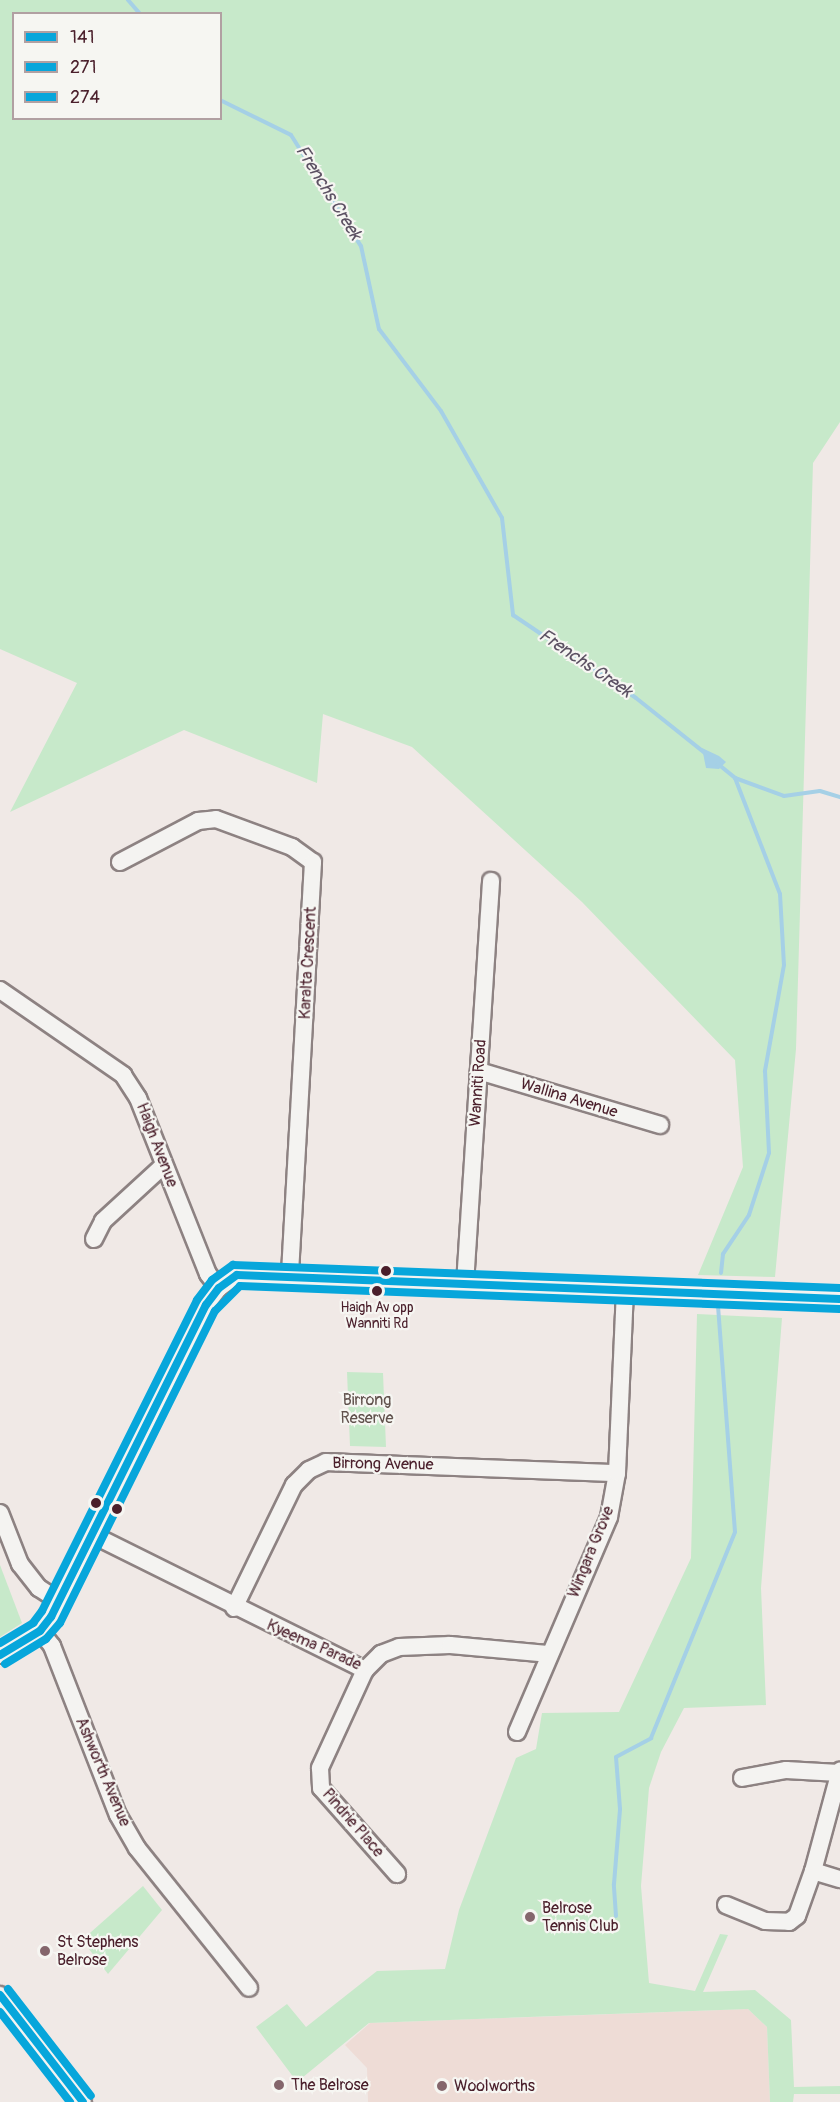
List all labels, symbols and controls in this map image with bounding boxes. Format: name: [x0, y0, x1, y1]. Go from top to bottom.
legend: [12, 12, 222, 120]
text: 141: [70, 26, 95, 49]
text: 271: [70, 56, 97, 79]
text: 274: [70, 86, 100, 109]
water label: Frenchs Creek: [290, 142, 366, 244]
water label: Frenchs Creek: [534, 625, 636, 703]
street label: Karalta Crescent: [295, 906, 321, 1020]
street label: Wanniti Road: [465, 1039, 491, 1127]
street label: Wallina Avenue: [518, 1074, 620, 1122]
street label: Haigh Avenue: [132, 1100, 182, 1190]
unlabelled marker: [380, 1265, 392, 1277]
marker: Haigh Av opp Wanniti Rd: [371, 1285, 383, 1297]
place label: Haigh Av opp Wanniti Rd: [340, 1300, 414, 1332]
park label: Birrong Reserve: [341, 1390, 393, 1428]
street label: Birrong Avenue: [332, 1454, 434, 1474]
unlabelled marker: [90, 1497, 102, 1509]
unlabelled marker: [111, 1503, 123, 1515]
street label: Wingara Grove: [564, 1503, 618, 1601]
street label: Kyeema Parade: [264, 1616, 364, 1674]
street label: Ashworth Avenue: [71, 1715, 135, 1829]
street label: Pindrie Place: [318, 1785, 388, 1861]
place label: Belrose Tennis Club: [542, 1898, 619, 1936]
marker: Belrose Tennis Club: [523, 1910, 537, 1924]
place label: St Stephens Belrose: [57, 1932, 138, 1970]
marker: St Stephens Belrose: [38, 1944, 52, 1958]
place label: The Belrose: [291, 2075, 369, 2095]
place label: Woolworths: [454, 2076, 535, 2096]
marker: The Belrose: [272, 2078, 286, 2092]
marker: Woolworths: [435, 2079, 449, 2093]

